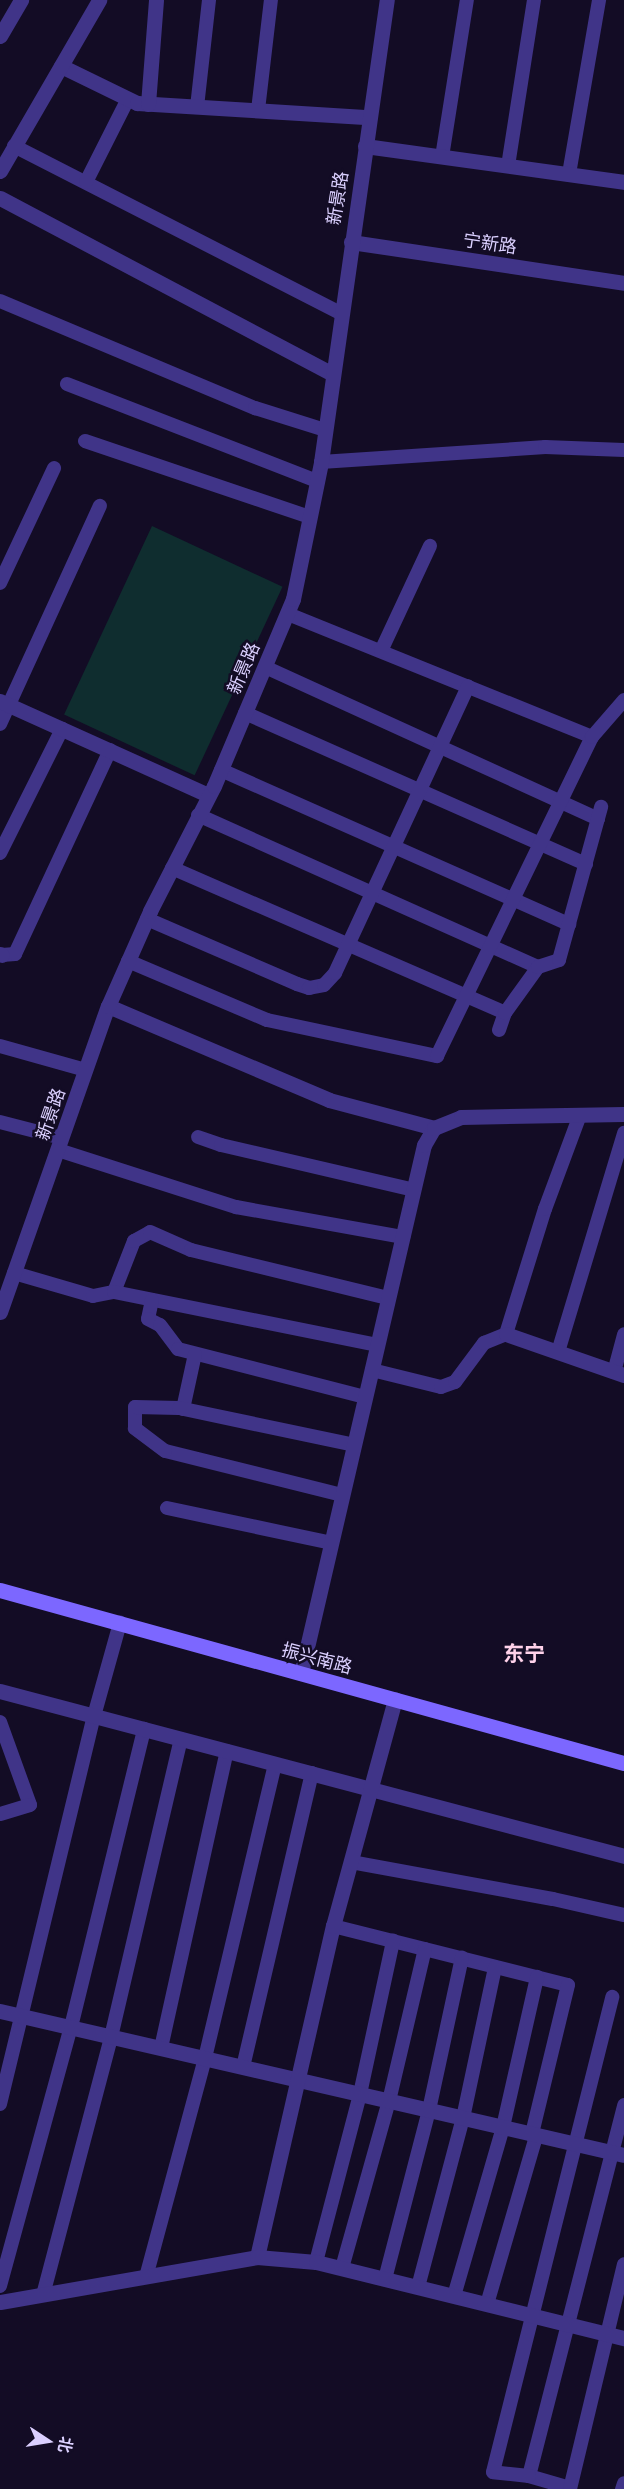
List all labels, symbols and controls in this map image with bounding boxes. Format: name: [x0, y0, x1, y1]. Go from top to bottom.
street label: 新景路: [322, 170, 352, 226]
street label: 宁新路: [462, 229, 518, 257]
street label: 新景路: [223, 639, 263, 697]
street label: 新景路: [31, 1085, 69, 1143]
street label: 振兴南路: [279, 1638, 355, 1678]
district label: 东宁: [503, 1640, 545, 1666]
north arrow: [18, 2411, 78, 2471]
text: 北: [53, 2435, 78, 2455]

